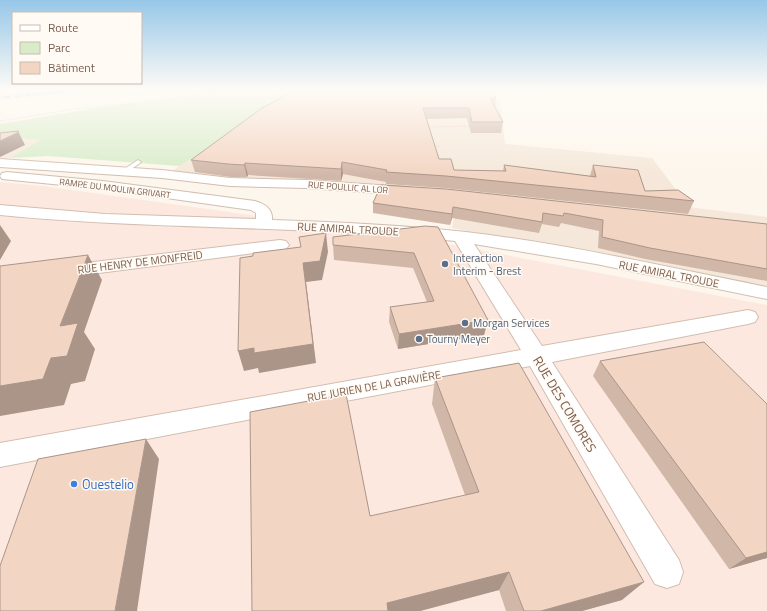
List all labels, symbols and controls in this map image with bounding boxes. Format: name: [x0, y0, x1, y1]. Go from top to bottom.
legend: [12, 12, 142, 84]
text: Route: [48, 18, 78, 37]
text: Parc: [48, 38, 70, 57]
text: Bâtiment: [48, 58, 96, 77]
street label: RAMPE DU MOULIN GRIVART: [59, 175, 172, 201]
street label: RUE POULLIC AL LOR: [307, 178, 389, 196]
street label: RUE AMIRAL TROUDE: [297, 218, 399, 240]
street label: RUE HENRY DE MONFREID: [76, 246, 204, 278]
place label: Interaction Interim - Brest: [453, 250, 521, 279]
street label: RUE AMIRAL TROUDE: [617, 256, 721, 292]
marker: Interaction Interim - Brest: [440, 259, 450, 269]
place label: Morgan Services: [473, 315, 550, 331]
marker: Morgan Services: [460, 318, 470, 328]
place label: Tourny Meyer: [427, 331, 490, 347]
marker: Tourny Meyer: [414, 334, 424, 344]
street label: RUE DES COMORES: [528, 352, 602, 456]
street label: RUE JURIEN DE LA GRAVIÈRE: [306, 366, 442, 406]
place label: Ouestelio: [82, 474, 134, 494]
marker: Ouestelio: [69, 479, 79, 489]

